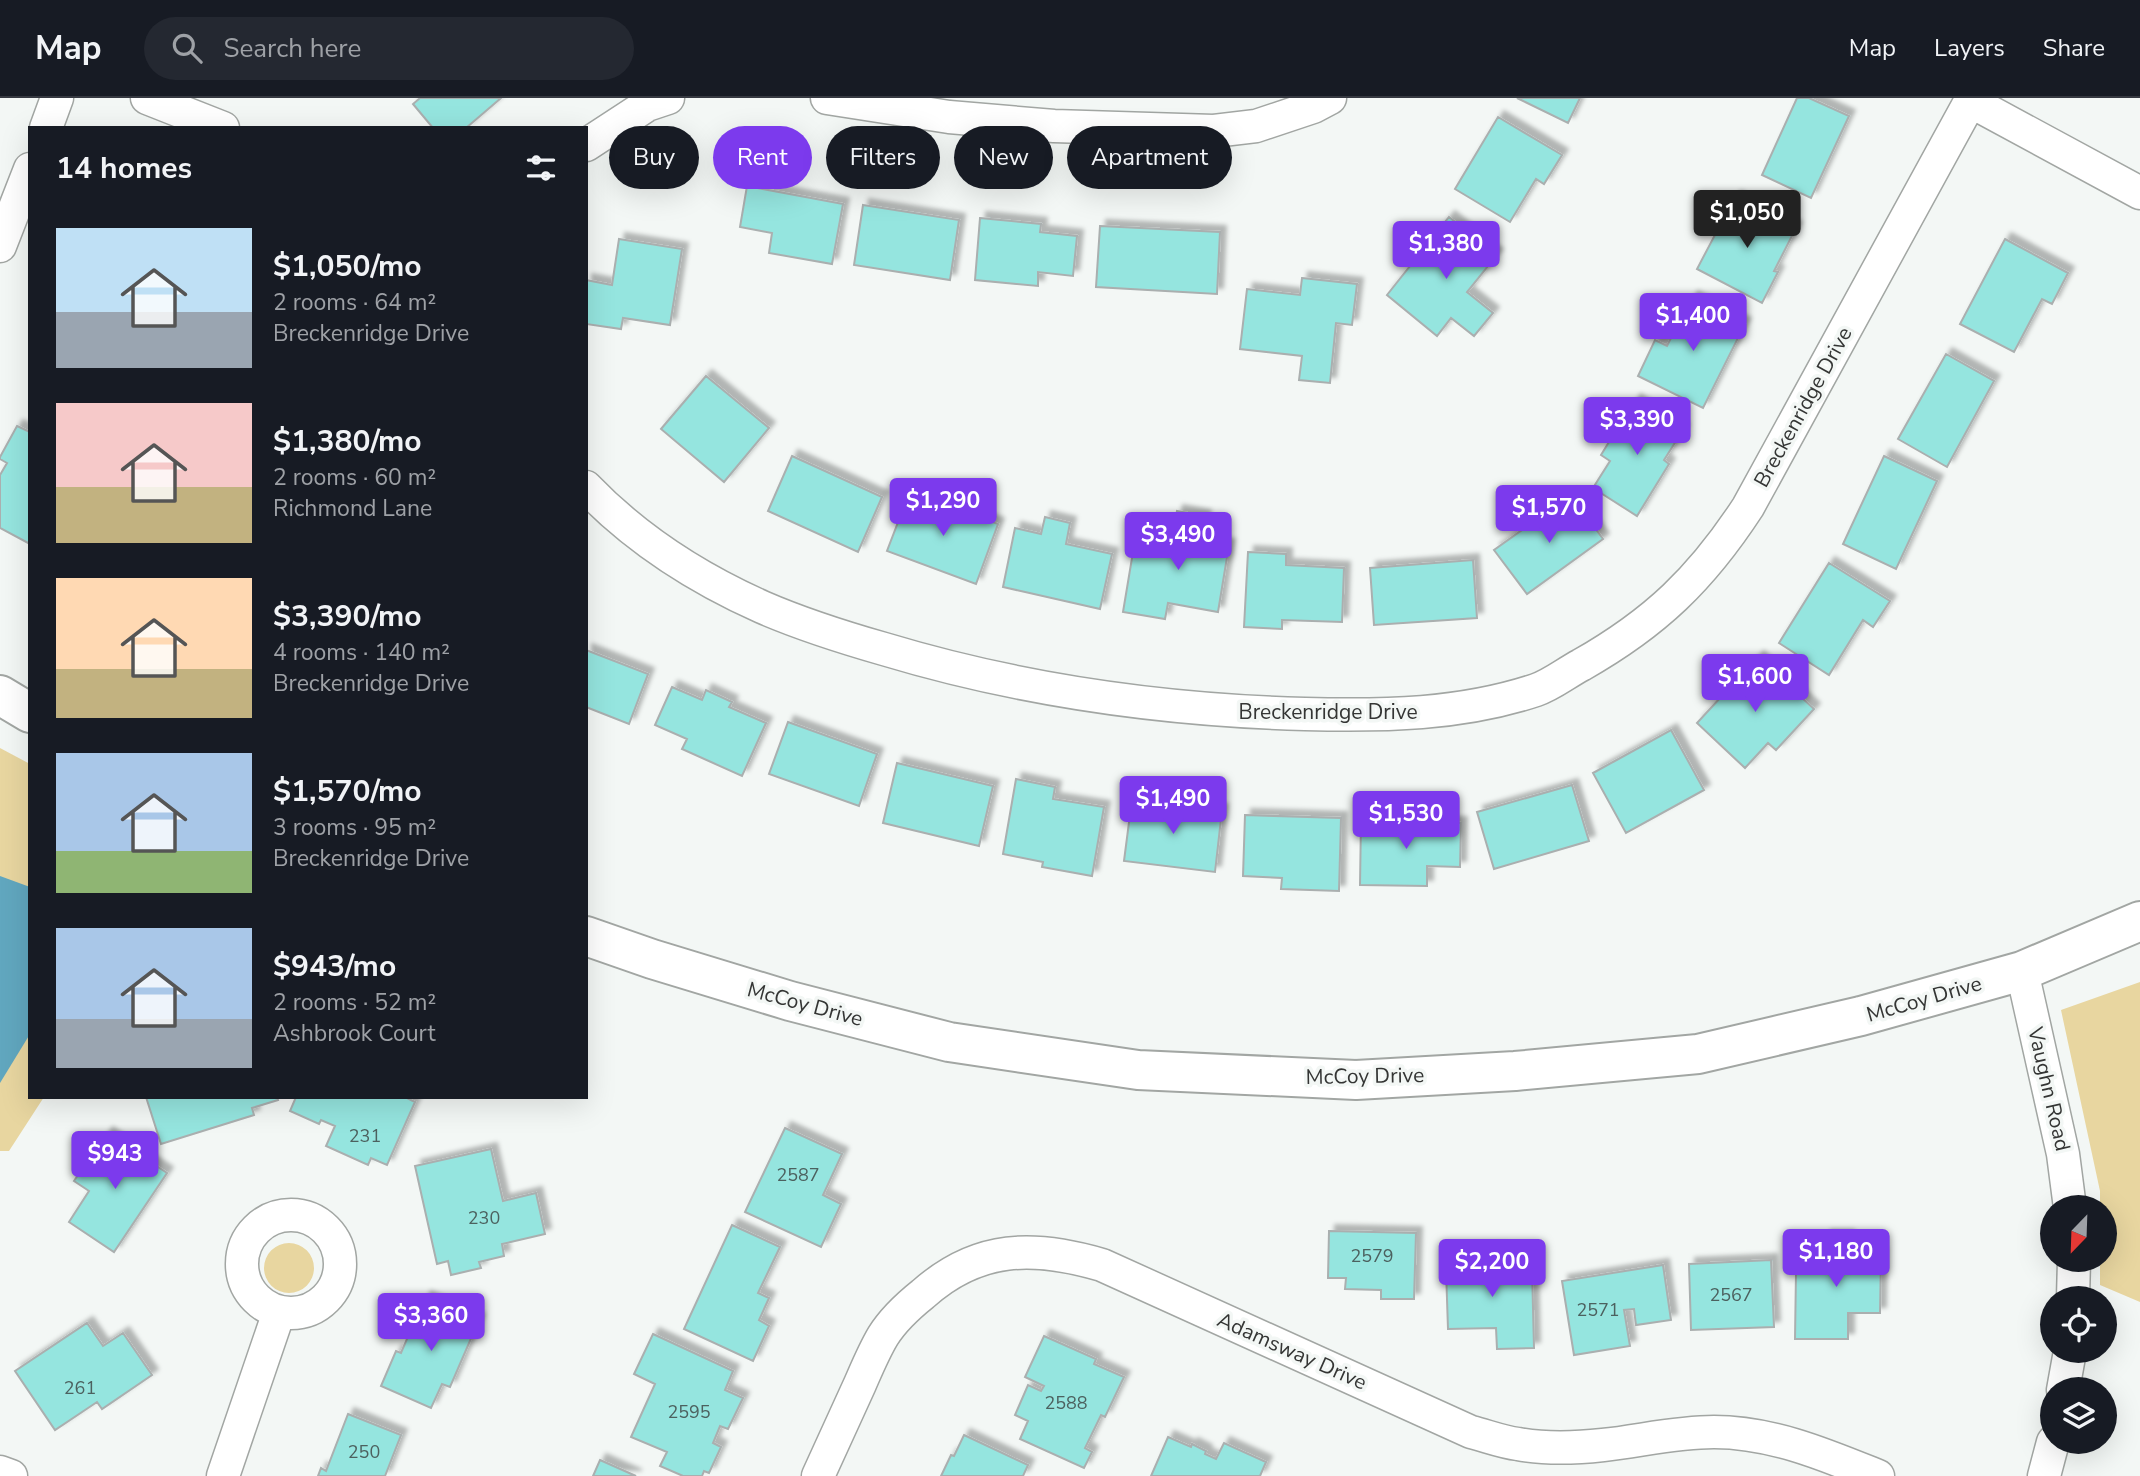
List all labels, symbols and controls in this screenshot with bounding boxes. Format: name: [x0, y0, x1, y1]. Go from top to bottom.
search box: [144, 17, 634, 80]
text: Map: [35, 26, 102, 71]
icon: search: [168, 29, 206, 67]
text: Search here: [224, 31, 361, 66]
text: Map: [1849, 32, 1896, 64]
text: Layers: [1934, 32, 2005, 64]
text: Share: [2043, 32, 2105, 64]
chip: Buy: [609, 126, 699, 189]
chip: Rent: [713, 126, 812, 189]
chip: Filters: [826, 126, 940, 189]
chip: New: [954, 126, 1053, 189]
chip: Apartment: [1067, 126, 1232, 189]
text: 14 homes: [56, 148, 192, 189]
icon: filters: [522, 149, 560, 187]
pin: $1,050: [1690, 190, 1804, 250]
text: $1,050: [1710, 197, 1784, 228]
pin: $1,380: [1389, 222, 1503, 281]
text: $1,380: [1409, 228, 1483, 259]
text: $1,050/mo: [273, 246, 422, 287]
icon: home: [112, 256, 196, 340]
text: 2 rooms · 64 m²: [273, 287, 436, 318]
pin: $1,400: [1636, 294, 1750, 353]
text: $1,400: [1656, 300, 1730, 331]
text: Breckenridge Drive: [273, 318, 469, 349]
street label: Breckenridge Drive: [1747, 322, 1859, 492]
pin: $3,390: [1580, 398, 1694, 457]
text: $3,390: [1600, 404, 1674, 435]
text: $1,380/mo: [273, 421, 422, 462]
icon: home: [112, 431, 196, 515]
text: 2 rooms · 60 m²: [273, 462, 436, 493]
pin: $1,290: [886, 478, 1000, 538]
text: $1,290: [906, 485, 980, 516]
pin: $1,570: [1492, 486, 1606, 545]
text: $1,570: [1512, 492, 1586, 523]
text: Richmond Lane: [273, 493, 432, 524]
pin: $3,490: [1121, 512, 1235, 572]
text: $3,490: [1141, 519, 1215, 550]
text: $3,390/mo: [273, 596, 422, 637]
icon: home: [112, 606, 196, 690]
text: 4 rooms · 140 m²: [273, 637, 450, 668]
pin: $1,600: [1698, 654, 1812, 714]
text: $1,600: [1718, 661, 1792, 692]
text: Breckenridge Drive: [273, 668, 469, 699]
street label: Breckenridge Drive: [1238, 698, 1418, 726]
text: $1,570/mo: [273, 771, 422, 812]
pin: $1,490: [1116, 776, 1230, 836]
icon: home: [112, 781, 196, 865]
text: $1,490: [1136, 783, 1210, 814]
pin: $1,530: [1349, 792, 1463, 851]
text: $1,530: [1369, 798, 1443, 829]
text: 3 rooms · 95 m²: [273, 812, 436, 843]
text: Breckenridge Drive: [273, 843, 469, 874]
text: $943/mo: [273, 946, 396, 987]
icon: home: [112, 956, 196, 1040]
street label: McCoy Drive: [1863, 969, 1985, 1029]
street label: McCoy Drive: [744, 975, 866, 1033]
text: 2 rooms · 52 m²: [273, 987, 436, 1018]
text: Ashbrook Court: [273, 1018, 436, 1049]
street label: Vaughn Road: [2021, 1023, 2077, 1154]
street label: McCoy Drive: [1305, 1061, 1425, 1091]
house number: 231: [349, 1124, 381, 1148]
pin: $943: [74, 1132, 156, 1191]
text: $943: [87, 1138, 143, 1169]
house number: 2587: [776, 1163, 820, 1187]
north arrow: [2040, 1195, 2118, 1272]
map controls: [2040, 1195, 2117, 1454]
house number: 230: [468, 1206, 500, 1230]
pin: $1,180: [1779, 1230, 1893, 1289]
text: $1,180: [1799, 1236, 1873, 1267]
pin: $2,200: [1435, 1240, 1549, 1299]
house number: 2579: [1350, 1244, 1394, 1268]
text: $2,200: [1455, 1246, 1529, 1277]
house number: 2567: [1709, 1283, 1753, 1307]
button: locate: [2040, 1286, 2117, 1363]
pin: $3,360: [374, 1294, 488, 1353]
house number: 2571: [1576, 1298, 1620, 1322]
text: $3,360: [394, 1300, 468, 1331]
street label: Adamsway Drive: [1213, 1305, 1371, 1397]
house number: 261: [64, 1376, 96, 1400]
button: layers: [2040, 1377, 2117, 1454]
house number: 2588: [1044, 1391, 1088, 1415]
house number: 2595: [667, 1400, 711, 1424]
house number: 250: [348, 1440, 380, 1464]

